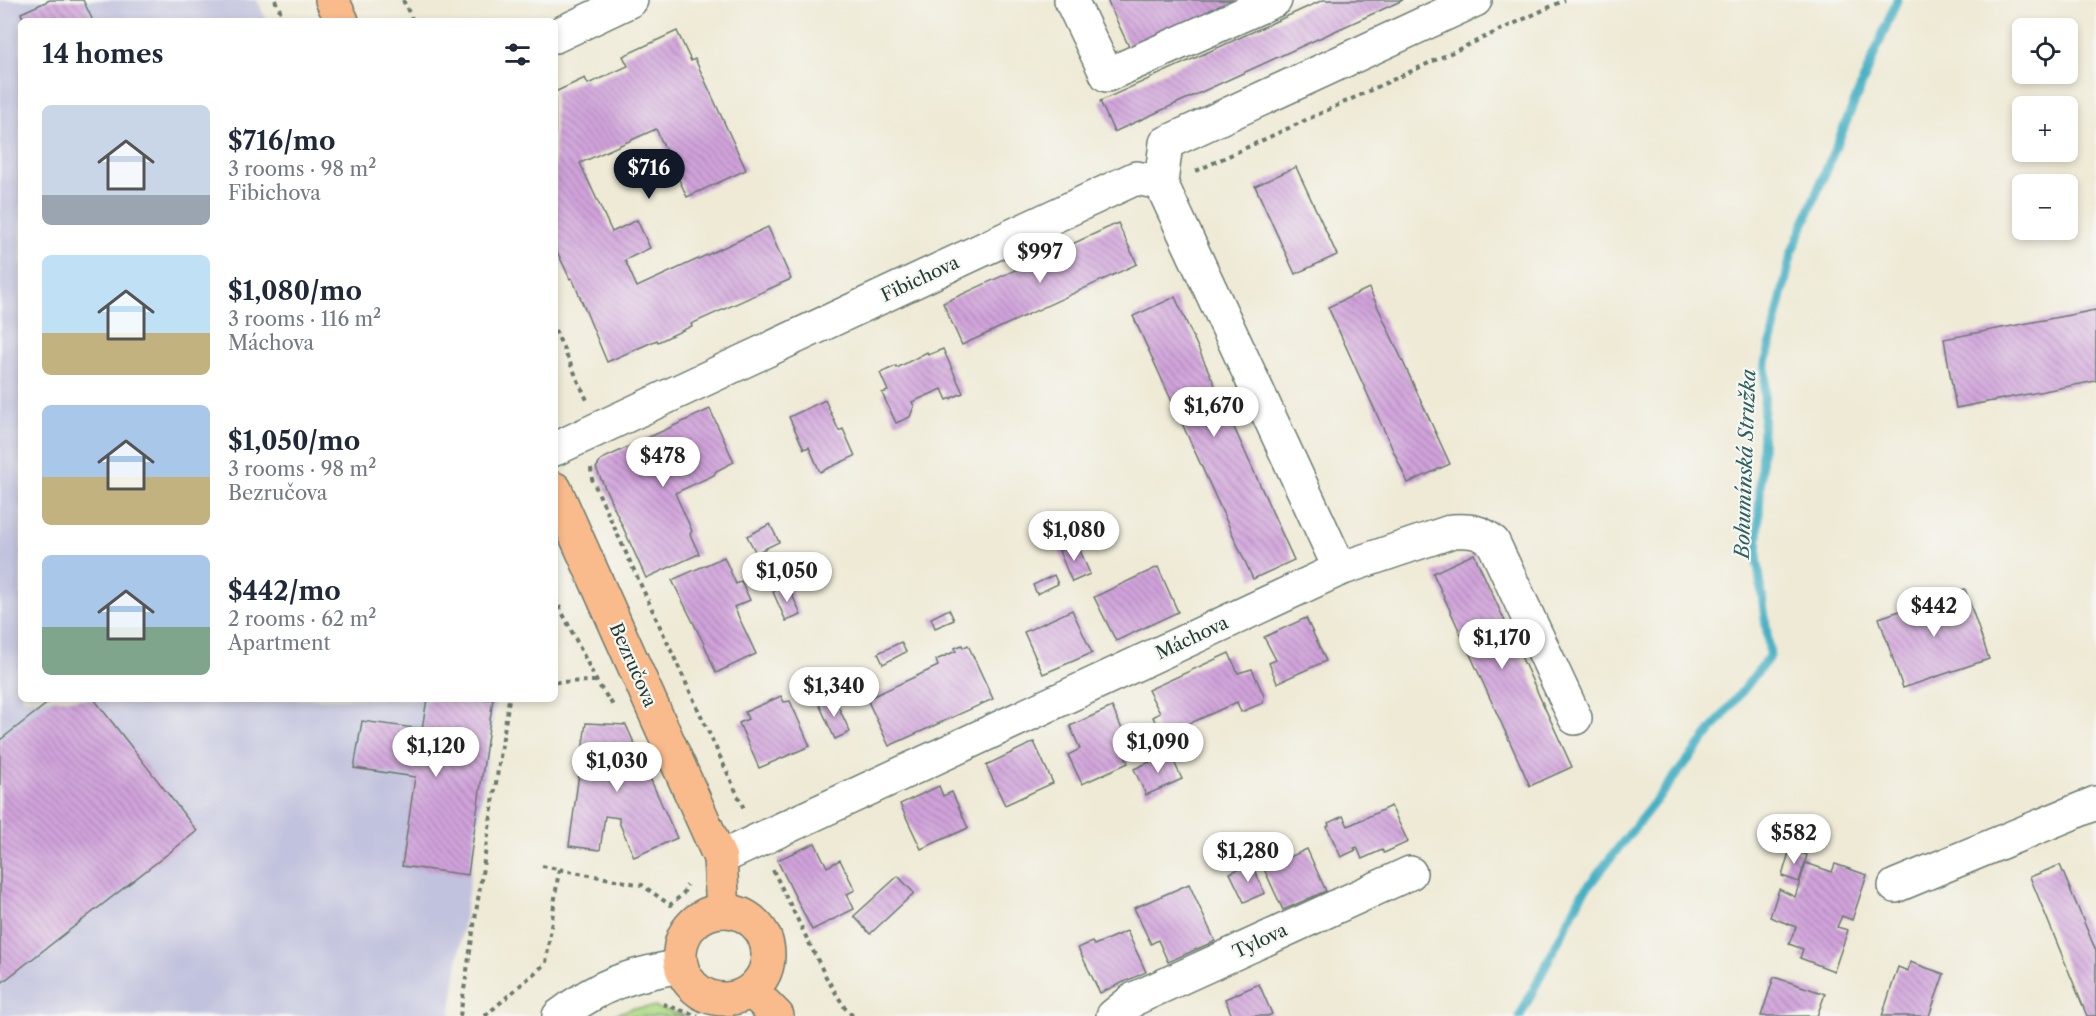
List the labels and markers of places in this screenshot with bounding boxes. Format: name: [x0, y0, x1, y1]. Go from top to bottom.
pin: $716: [613, 149, 685, 200]
pin: $997: [1004, 233, 1076, 284]
pin: $1,670: [1165, 387, 1263, 438]
pin: $478: [627, 437, 699, 488]
pin: $1,080: [1025, 511, 1123, 562]
pin: $1,050: [738, 552, 836, 603]
pin: $442: [1898, 587, 1970, 638]
pin: $1,170: [1453, 619, 1551, 670]
pin: $1,340: [785, 667, 883, 718]
pin: $1,090: [1109, 723, 1207, 774]
pin: $1,120: [387, 727, 485, 778]
pin: $1,030: [568, 742, 666, 793]
pin: $582: [1758, 814, 1830, 865]
pin: $1,280: [1199, 832, 1297, 883]

